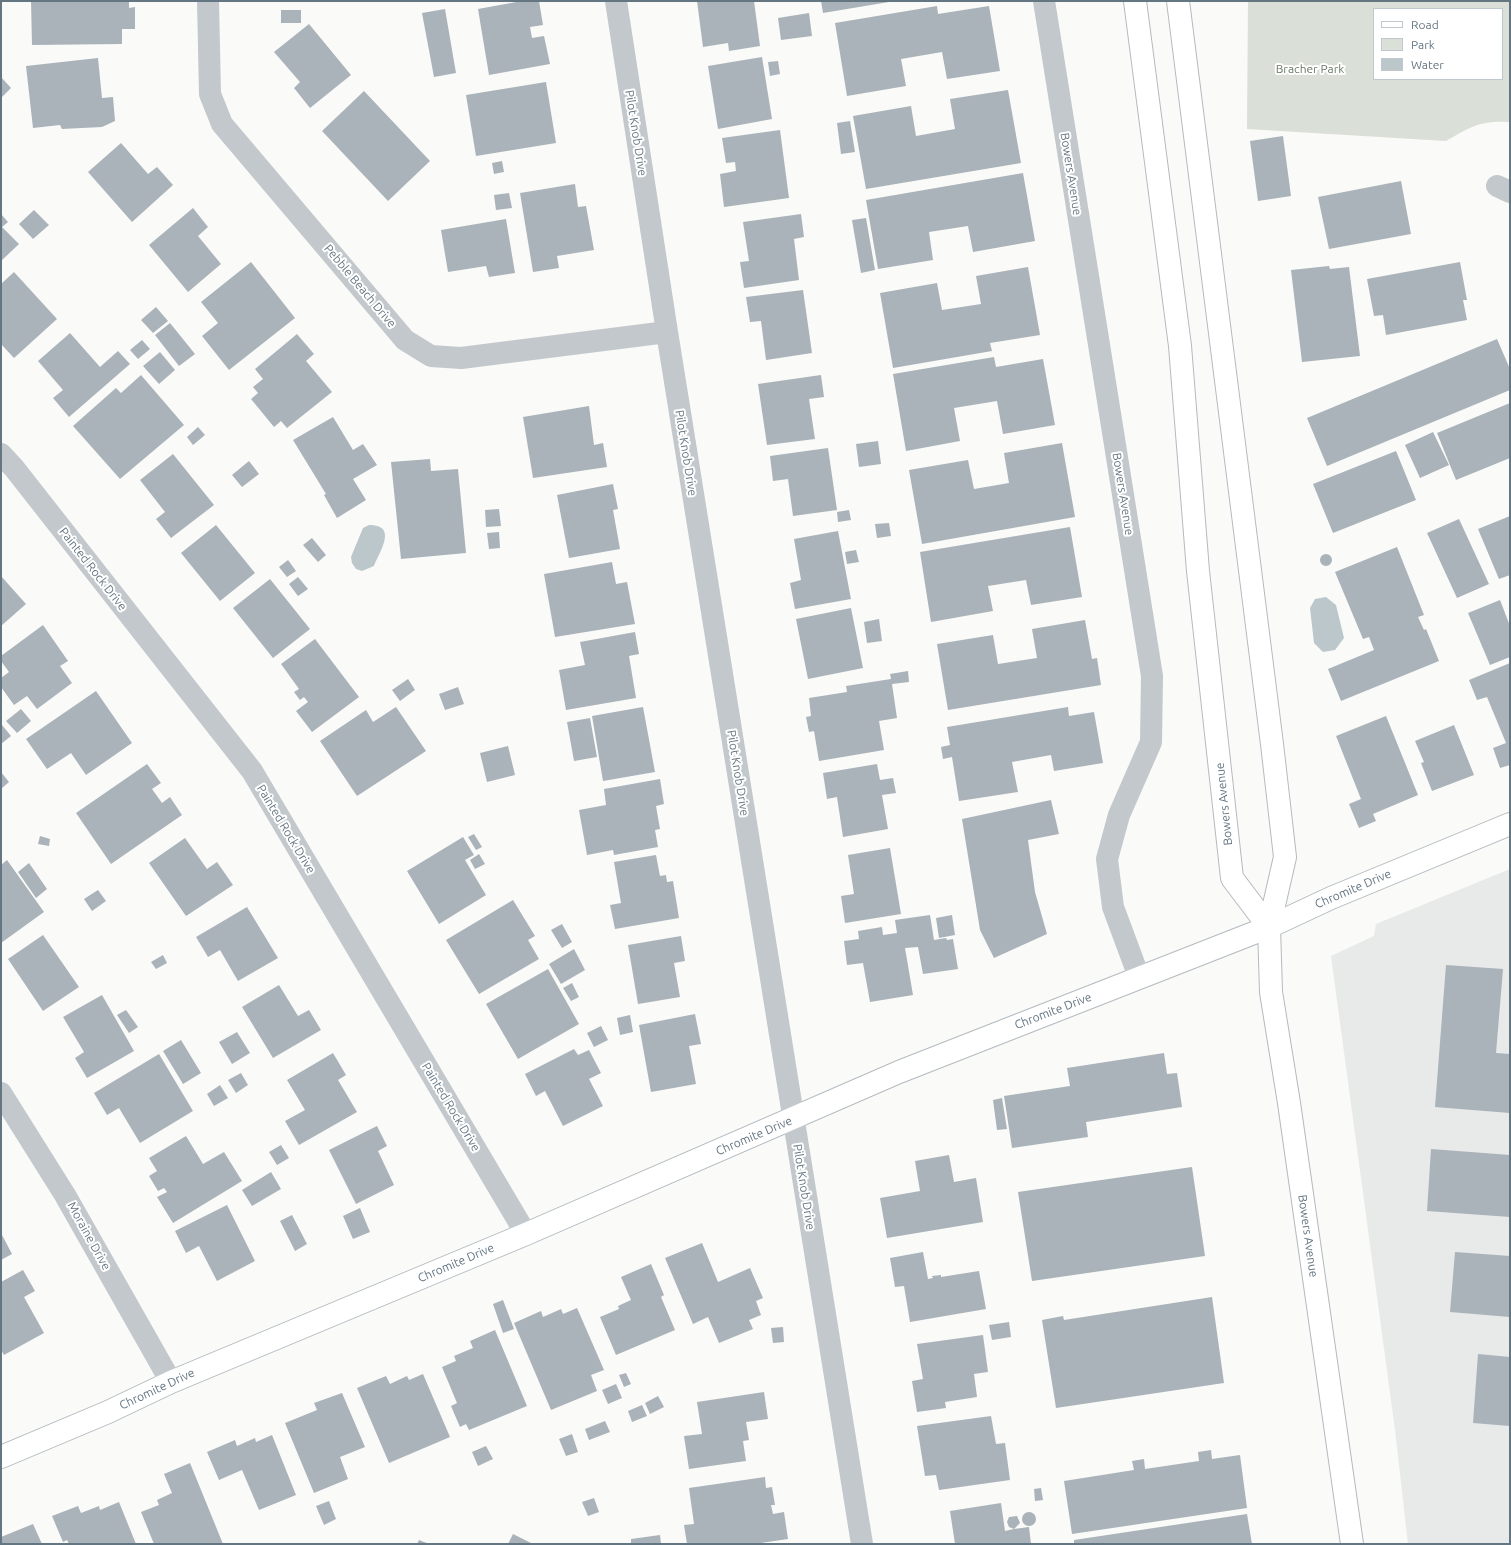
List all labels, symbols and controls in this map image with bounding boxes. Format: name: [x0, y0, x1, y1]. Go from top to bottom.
legend: [1373, 8, 1503, 80]
text: Road: [1411, 18, 1439, 31]
text: Park: [1411, 38, 1435, 51]
text: Water: [1411, 58, 1444, 71]
park label: Bracher Park: [1276, 62, 1344, 76]
street label: Pilot Knob Drive: [622, 89, 650, 177]
street label: Bowers Avenue: [1057, 132, 1085, 216]
street label: Pebble Beach Drive: [321, 242, 399, 330]
street label: Pilot Knob Drive: [672, 409, 700, 497]
street label: Bowers Avenue: [1109, 452, 1137, 536]
street label: Painted Rock Drive: [56, 525, 130, 613]
street label: Pilot Knob Drive: [724, 729, 752, 817]
street label: Bowers Avenue: [1212, 762, 1236, 846]
street label: Painted Rock Drive: [254, 782, 318, 876]
street label: Chromite Drive: [1313, 866, 1393, 912]
street label: Chromite Drive: [1012, 990, 1094, 1032]
street label: Painted Rock Drive: [419, 1060, 483, 1154]
street label: Chromite Drive: [714, 1113, 794, 1159]
street label: Pilot Knob Drive: [790, 1143, 818, 1231]
street label: Bowers Avenue: [1295, 1194, 1321, 1278]
street label: Moraine Drive: [64, 1199, 114, 1273]
street label: Chromite Drive: [416, 1240, 496, 1286]
street label: Chromite Drive: [117, 1365, 197, 1413]

